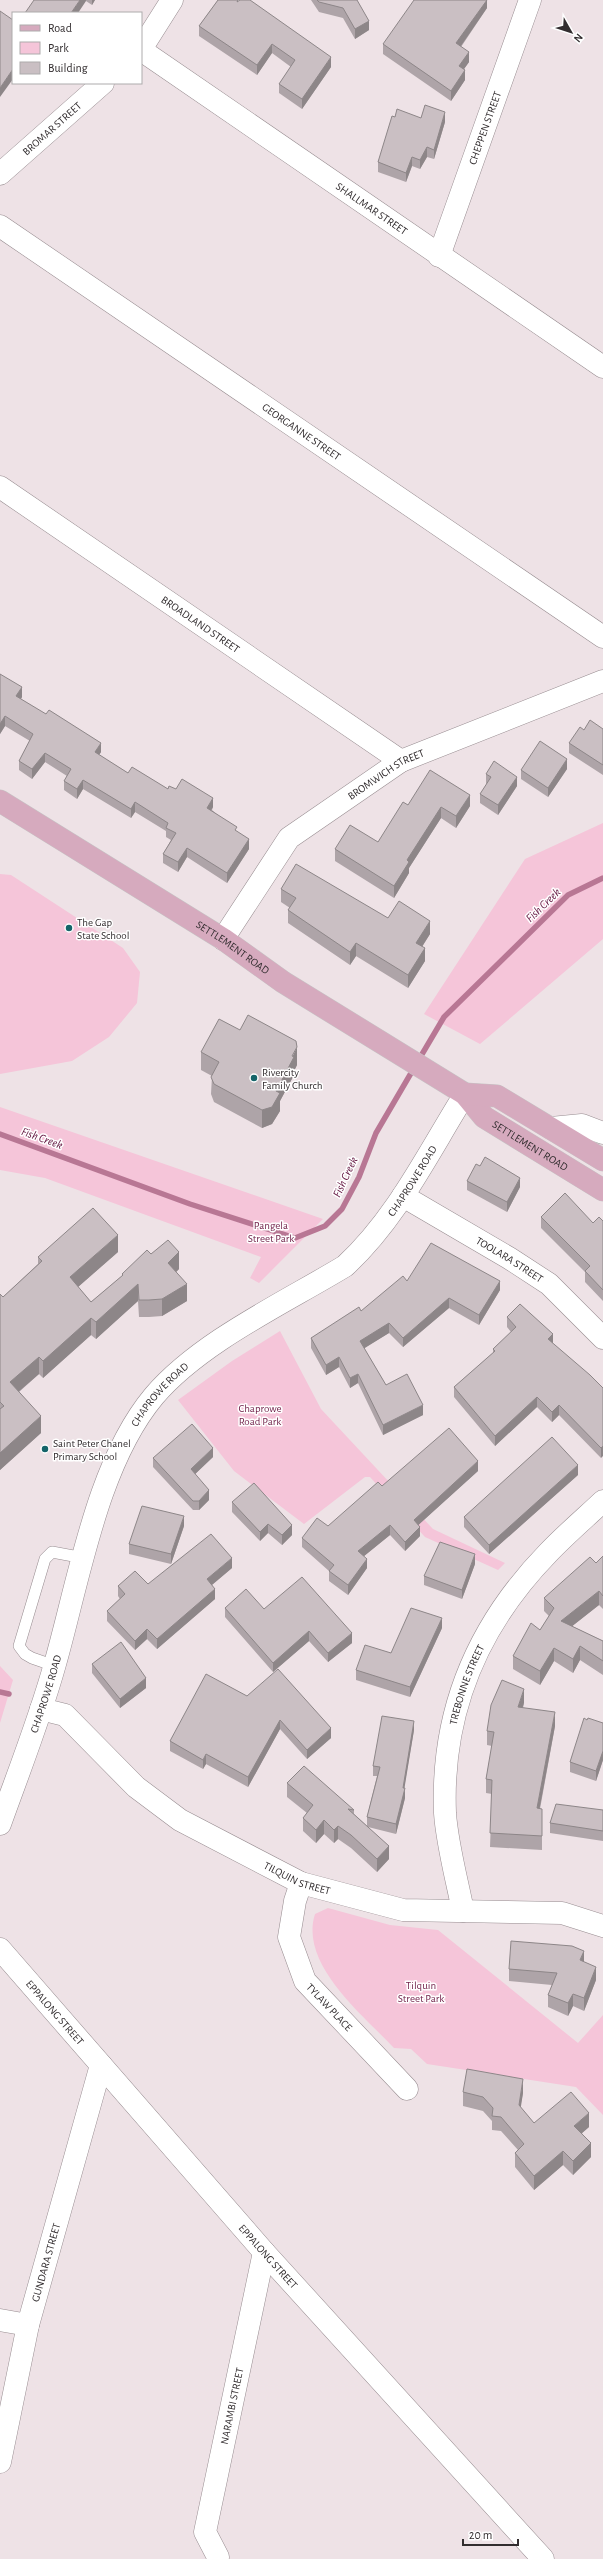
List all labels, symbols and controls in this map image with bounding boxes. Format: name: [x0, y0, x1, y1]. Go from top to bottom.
legend: [12, 12, 142, 84]
north arrow: [551, 12, 591, 52]
text: Road: [48, 22, 72, 34]
text: N: [572, 32, 585, 44]
text: Park: [48, 42, 69, 54]
text: Building: [48, 62, 88, 74]
street label: CHEPPEN STREET: [466, 89, 503, 166]
street label: BROMAR STREET: [20, 99, 84, 157]
street label: SHALLMAR STREET: [334, 180, 410, 237]
street label: GEORGANNE STREET: [260, 401, 343, 462]
street label: BROADLAND STREET: [159, 594, 242, 655]
street label: BROMWICH STREET: [346, 747, 426, 801]
water label: Fish Creek: [523, 885, 563, 924]
place label: The Gap State School: [77, 917, 129, 941]
street label: SETTLEMENT ROAD: [194, 918, 272, 976]
marker: The Gap State School: [64, 923, 74, 933]
place label: Rivercity Family Church: [262, 1067, 323, 1091]
marker: Rivercity Family Church: [249, 1073, 259, 1083]
street label: SETTLEMENT ROAD: [491, 1118, 570, 1173]
water label: Fish Creek: [20, 1125, 65, 1151]
street label: CHAPROWE ROAD: [385, 1144, 438, 1218]
water label: Fish Creek: [330, 1155, 360, 1199]
park label: Pangela Street Park: [248, 1220, 294, 1244]
street label: TOOLARA STREET: [474, 1234, 546, 1285]
street label: CHAPROWE ROAD: [129, 1360, 190, 1428]
park label: Chaprowe Road Park: [238, 1403, 282, 1427]
place label: Saint Peter Chanel Primary School: [53, 1438, 131, 1462]
marker: Saint Peter Chanel Primary School: [40, 1444, 50, 1454]
street label: TREBONNE STREET: [447, 1642, 486, 1726]
street label: CHAPROWE ROAD: [28, 1654, 63, 1734]
street label: TILQUIN STREET: [262, 1859, 332, 1896]
street label: EPPALONG STREET: [24, 1978, 87, 2047]
park label: Tilquin Street Park: [398, 1980, 444, 2004]
street label: TYLAW PLACE: [305, 1981, 355, 2033]
street label: GUNDARA STREET: [29, 2221, 62, 2303]
street label: EPPALONG STREET: [237, 2222, 300, 2291]
street label: NARAMBI STREET: [218, 2366, 245, 2445]
scale bar: [463, 2521, 518, 2547]
text: 20 m: [469, 2529, 492, 2541]

